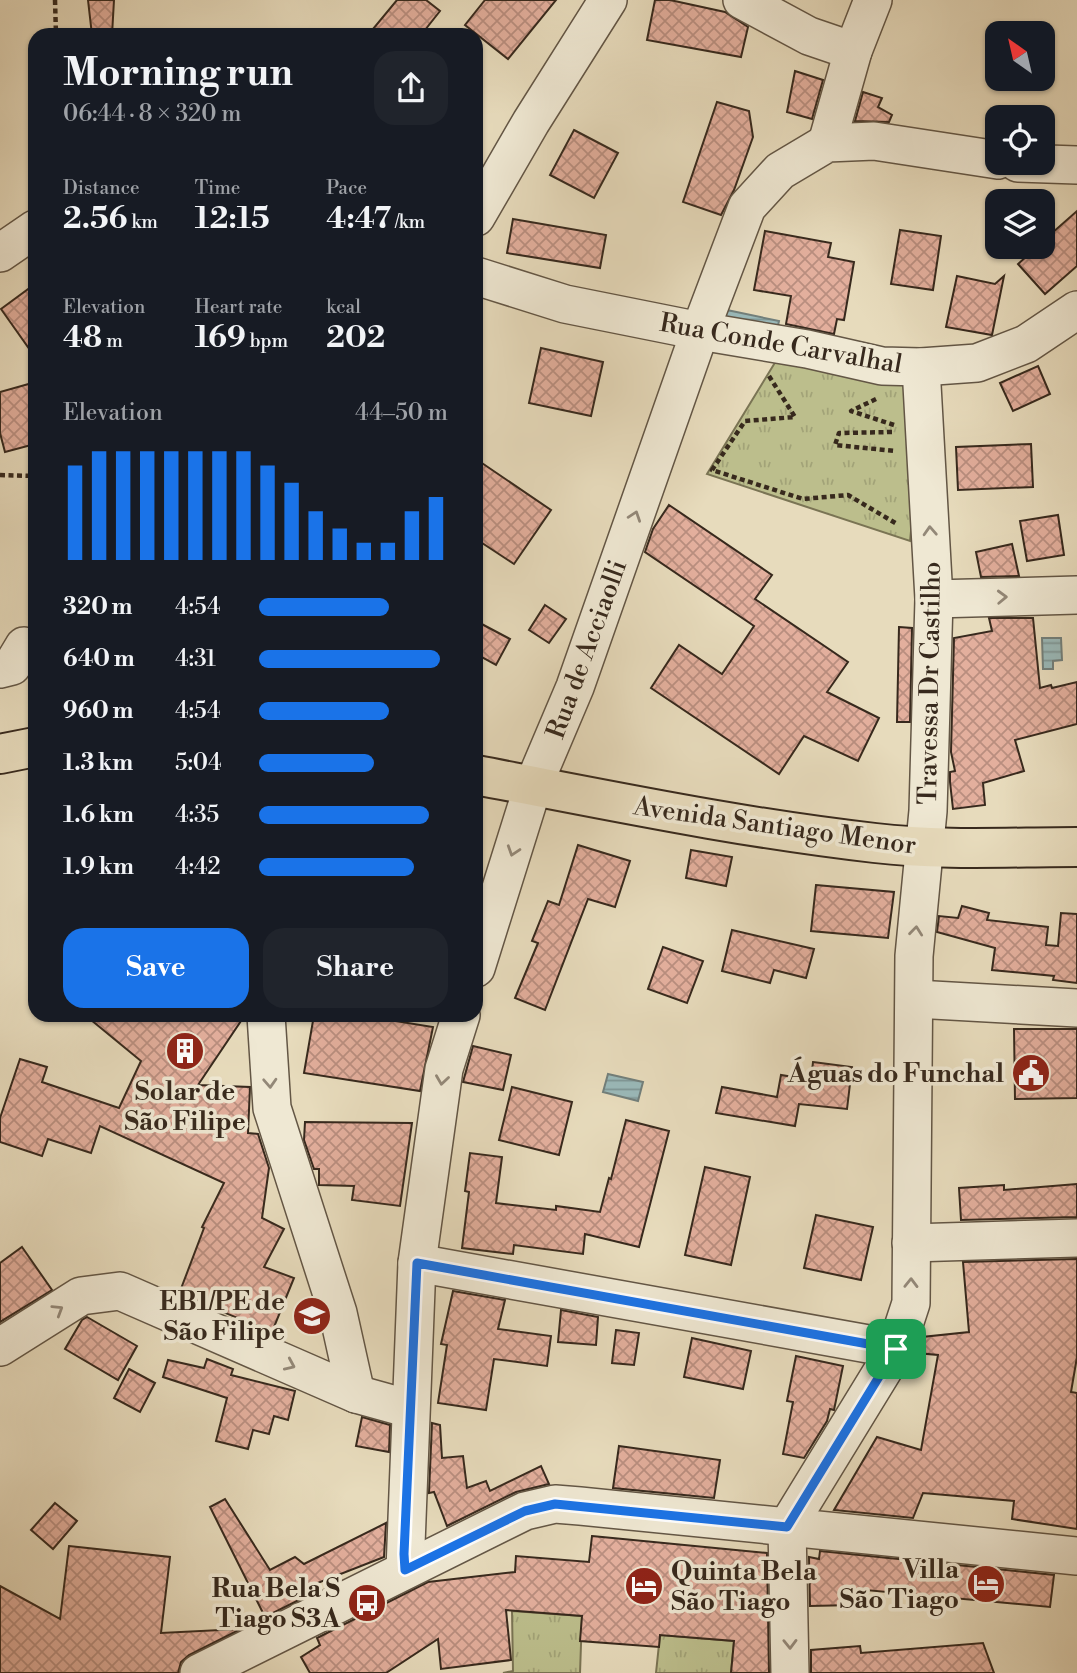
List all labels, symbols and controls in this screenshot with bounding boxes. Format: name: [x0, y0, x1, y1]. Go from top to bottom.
north arrow: [985, 21, 1055, 91]
map controls: [985, 21, 1055, 259]
text: Morning run: [63, 50, 293, 97]
button: share: [374, 51, 448, 125]
text: 06:44 · 8 × 320 m: [63, 100, 241, 128]
button: locate: [985, 105, 1055, 175]
text: Distance: [63, 176, 140, 200]
text: Time: [195, 176, 240, 200]
text: Pace: [326, 176, 367, 200]
button: layers: [985, 189, 1055, 259]
text: 2.56: [63, 200, 127, 238]
text: 12:15: [195, 200, 270, 238]
text: 4:47: [326, 200, 391, 238]
text: km: [127, 210, 158, 234]
text: /km: [391, 210, 425, 234]
text: Elevation: [63, 295, 145, 319]
text: Heart rate: [195, 295, 282, 319]
text: kcal: [326, 295, 361, 319]
street label: Rua Conde Carvalhal: [657, 307, 905, 381]
text: 48: [63, 319, 102, 357]
text: 169: [195, 319, 246, 357]
text: 202: [326, 319, 385, 357]
text: m: [102, 329, 123, 353]
text: bpm: [246, 329, 288, 353]
text: Elevation: [63, 399, 163, 427]
text: 44–50 m: [355, 399, 448, 427]
one-way arrow: [627, 510, 641, 522]
one-way arrow: [923, 525, 938, 536]
street label: Rua de Acciaolli: [540, 555, 634, 743]
street label: Travessa Dr Castilho: [912, 561, 948, 805]
one-way arrow: [997, 589, 1008, 605]
text: 320 m: [63, 593, 133, 621]
text: 4:54: [175, 593, 221, 621]
text: 640 m: [63, 645, 135, 673]
text: 4:31: [175, 645, 216, 673]
text: 960 m: [63, 697, 133, 725]
text: 4:54: [175, 697, 221, 725]
text: 1.3 km: [63, 749, 133, 777]
text: 5:04: [175, 749, 222, 777]
street label: Avenida Santiago Menor: [631, 790, 918, 862]
text: 1.6 km: [63, 801, 134, 829]
text: 4:35: [175, 801, 219, 829]
one-way arrow: [507, 845, 522, 857]
text: 1.9 km: [63, 853, 134, 881]
text: 4:42: [175, 853, 221, 881]
one-way arrow: [909, 925, 924, 937]
button: Save: [63, 928, 249, 1008]
button: Share: [263, 928, 448, 1008]
building icon: Solar de São Filipe: [164, 1030, 206, 1072]
public building icon: Águas do Funchal: [1010, 1052, 1052, 1094]
place label: Águas do Funchal: [787, 1056, 1004, 1090]
one-way arrow: [435, 1075, 450, 1086]
place label: Solar de São Filipe: [124, 1076, 246, 1138]
one-way arrow: [263, 1078, 278, 1089]
one-way arrow: [903, 1277, 919, 1287]
place label: EB1/PE de São Filipe: [159, 1286, 285, 1348]
school or university icon: EB1/PE de São Filipe: [291, 1295, 333, 1337]
one-way arrow: [50, 1306, 63, 1319]
pin: [866, 1319, 926, 1379]
icon: arrive: [877, 1330, 915, 1368]
one-way arrow: [282, 1357, 295, 1371]
place label: Villa São Tiago: [839, 1554, 960, 1616]
place label: Quinta Bela São Tiago: [671, 1556, 818, 1618]
hotel icon: Villa São Tiago: [965, 1563, 1007, 1605]
hotel icon: Quinta Bela São Tiago: [623, 1565, 665, 1607]
place label: Rua Bela S Tiago S3A: [212, 1573, 340, 1635]
bus stop icon: Rua Bela S Tiago S3A: [346, 1582, 388, 1624]
one-way arrow: [782, 1639, 797, 1650]

